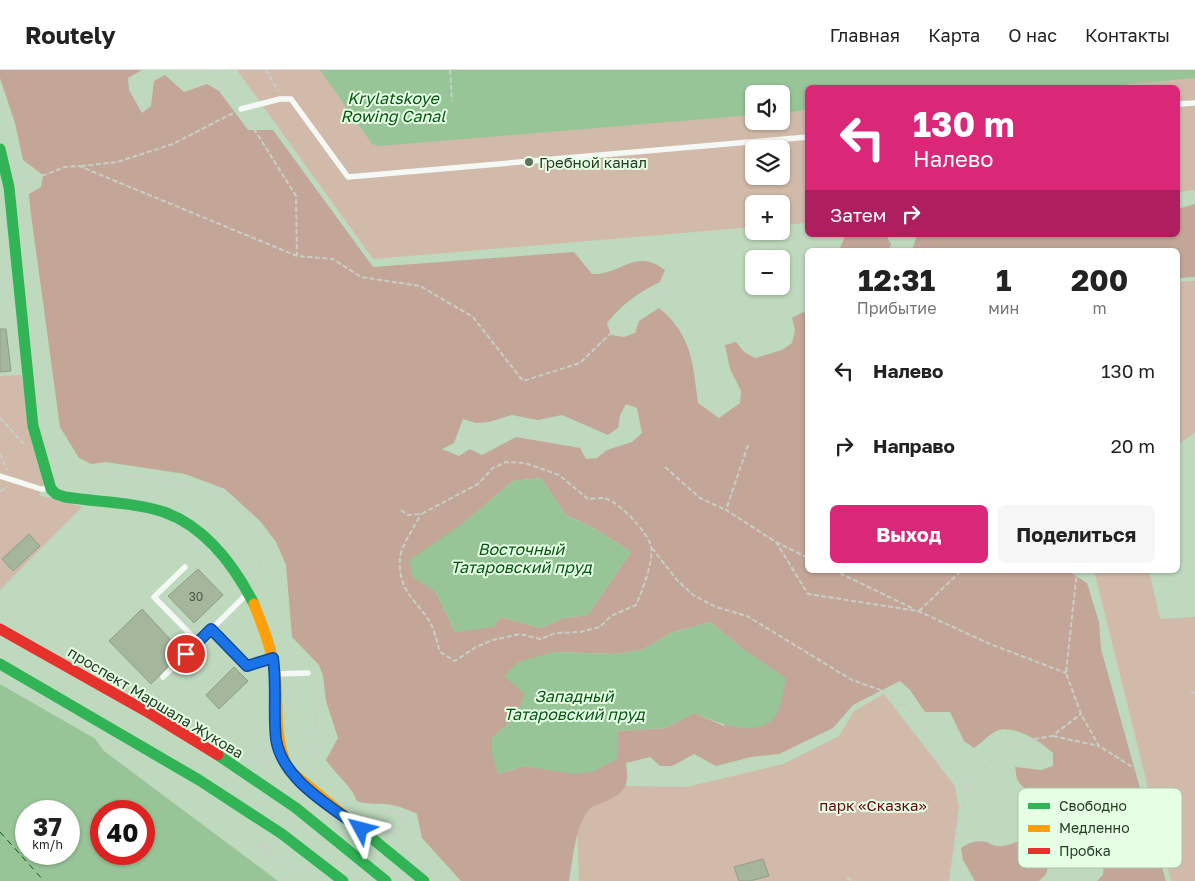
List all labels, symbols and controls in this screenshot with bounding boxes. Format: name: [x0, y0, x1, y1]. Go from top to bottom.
text: Routely: [25, 20, 116, 49]
text: Главная: [830, 24, 900, 46]
text: Карта: [928, 24, 980, 46]
text: О нас: [1008, 24, 1057, 46]
text: Контакты: [1085, 24, 1170, 46]
map controls: [745, 85, 790, 295]
button: sound: [745, 85, 790, 130]
water label: Krylatskoye Rowing Canal: [340, 88, 446, 126]
text: 130 m: [913, 103, 1015, 145]
icon: left: [830, 105, 895, 170]
button: layers: [745, 140, 790, 185]
text: Налево: [913, 145, 993, 172]
place label: Гребной канал: [539, 153, 647, 171]
marker: Гребной канал: [523, 156, 535, 168]
button: +: [745, 195, 790, 240]
icon: right: [897, 200, 925, 228]
text: Затем: [830, 203, 887, 226]
button: −: [745, 250, 790, 295]
text: 12:31: [858, 262, 935, 298]
text: 1: [996, 262, 1011, 298]
text: 200: [1071, 262, 1128, 298]
text: Прибытие: [857, 298, 936, 318]
text: мин: [988, 298, 1019, 318]
text: m: [1093, 298, 1107, 318]
icon: left: [830, 357, 858, 385]
text: Налево: [873, 359, 943, 382]
text: 130 m: [1101, 359, 1155, 382]
icon: right: [830, 432, 858, 460]
text: Направо: [873, 434, 955, 457]
text: 20 m: [1111, 434, 1155, 457]
button: Выход: [830, 505, 988, 563]
button: Поделиться: [998, 505, 1155, 563]
water label: Восточный Татаровский пруд: [450, 539, 593, 577]
house number: 30: [189, 589, 203, 604]
pin: [165, 633, 207, 675]
icon: arrive: [172, 640, 200, 668]
street label: проспект Маршала Жукова: [65, 642, 247, 762]
water label: Западный Татаровский пруд: [503, 686, 646, 724]
legend: [1018, 788, 1182, 868]
park label: парк «Сказка»: [819, 796, 927, 814]
text: Свободно: [1059, 797, 1127, 814]
speed limit sign: 40: [90, 800, 155, 865]
position arrow: [334, 802, 386, 854]
text: 37: [33, 811, 62, 842]
text: Медленно: [1059, 819, 1130, 836]
text: km/h: [32, 837, 63, 852]
text: Пробка: [1059, 842, 1111, 859]

